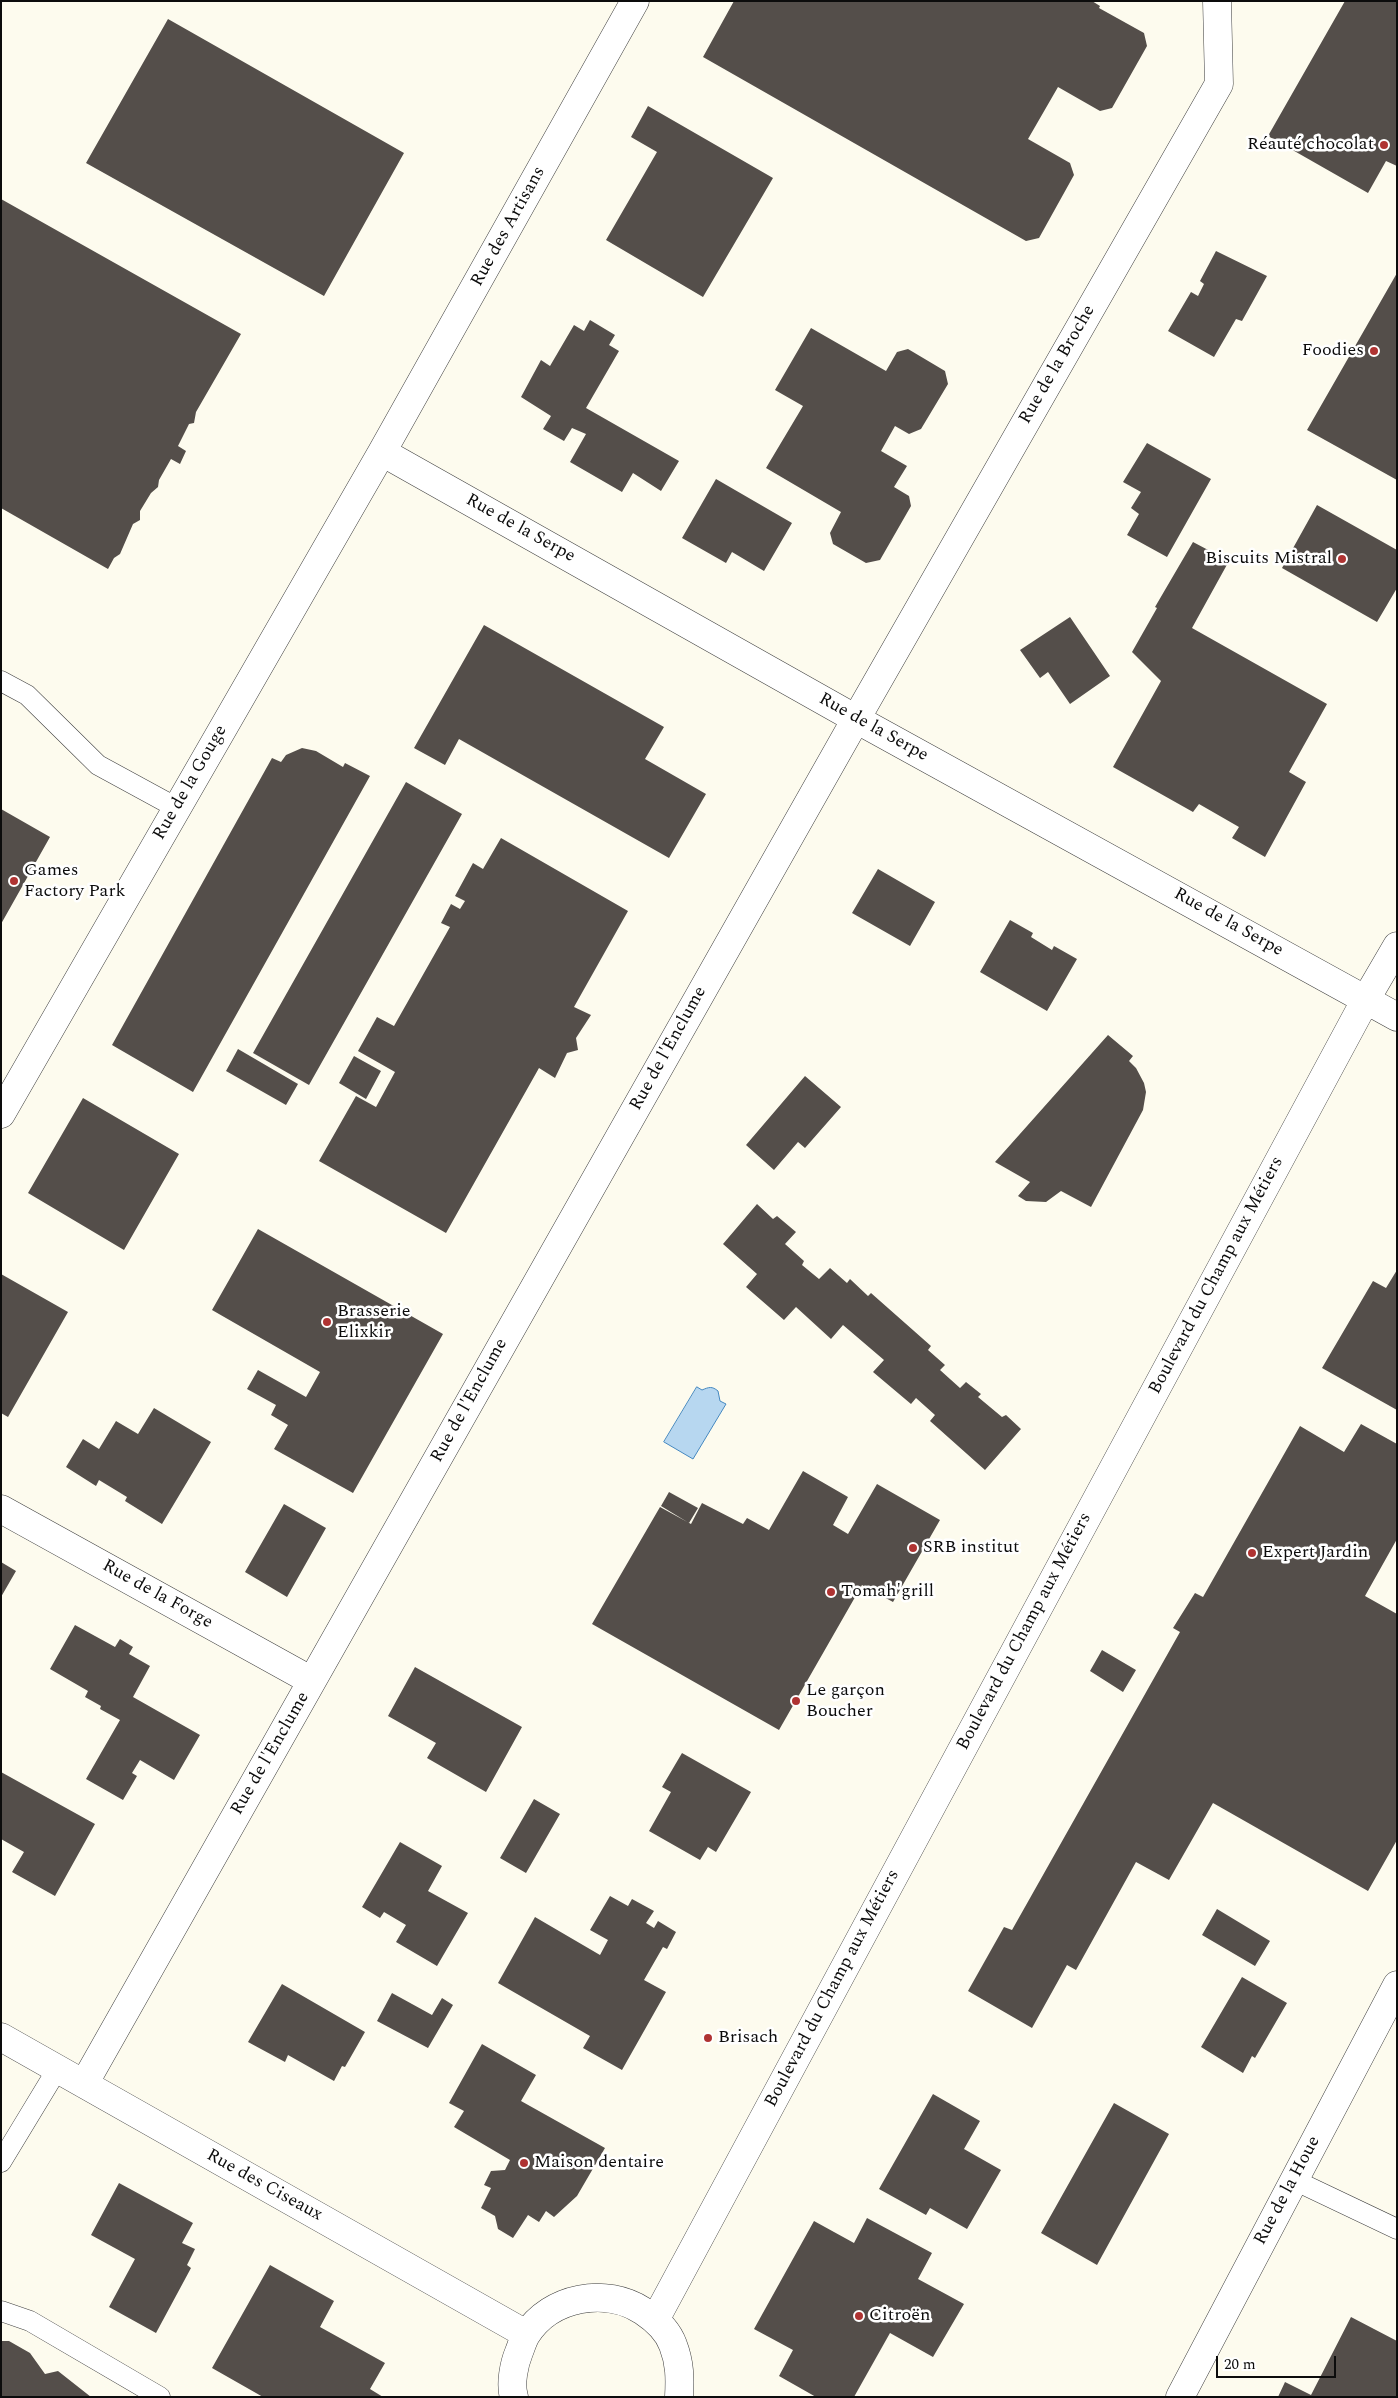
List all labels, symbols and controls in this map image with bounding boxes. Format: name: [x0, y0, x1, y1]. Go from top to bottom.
place label: Réauté chocolat: [1247, 134, 1374, 156]
marker: Réauté chocolat: [1378, 139, 1390, 151]
street label: Rue des Artisans: [467, 163, 551, 291]
street label: Rue de la Broche: [1015, 302, 1101, 428]
place label: Foodies: [1302, 340, 1364, 362]
marker: Foodies: [1368, 345, 1380, 357]
street label: Rue de la Serpe: [461, 490, 579, 568]
place label: Biscuits Mistral: [1205, 548, 1332, 570]
marker: Biscuits Mistral: [1336, 553, 1348, 565]
street label: Rue de la Serpe: [814, 689, 932, 767]
street label: Rue de la Gouge: [149, 722, 233, 844]
place label: Games Factory Park: [24, 860, 126, 902]
marker: Games Factory Park: [8, 875, 20, 887]
street label: Rue de la Serpe: [1169, 884, 1287, 962]
street label: Rue de l'Enclume: [626, 983, 712, 1115]
street label: Boulevard du Champ aux Métiers: [1145, 1153, 1289, 1399]
place label: Brasserie Elixkir: [337, 1301, 411, 1344]
marker: Brasserie Elixkir: [321, 1316, 333, 1328]
street label: Rue de l'Enclume: [427, 1335, 513, 1467]
street label: Boulevard du Champ aux Métiers: [953, 1509, 1097, 1755]
place label: SRB institut: [923, 1537, 1019, 1559]
marker: SRB institut: [907, 1542, 919, 1554]
place label: Expert Jardin: [1262, 1542, 1368, 1564]
marker: Expert Jardin: [1246, 1547, 1258, 1559]
street label: Rue de la Forge: [98, 1556, 216, 1634]
place label: Tomah'grill: [841, 1581, 934, 1603]
marker: Tomah'grill: [825, 1586, 837, 1598]
place label: Le garçon Boucher: [806, 1680, 885, 1722]
street label: Rue de l'Enclume: [227, 1689, 315, 1819]
marker: Le garçon Boucher: [790, 1695, 802, 1707]
street label: Boulevard du Champ aux Métiers: [761, 1866, 905, 2112]
place label: Brisach: [718, 2027, 778, 2049]
marker: Brisach: [702, 2032, 714, 2044]
street label: Rue de la Houe: [1250, 2133, 1326, 2249]
street label: Rue des Ciseaux: [202, 2145, 326, 2227]
place label: Maison dentaire: [534, 2152, 664, 2174]
marker: Maison dentaire: [518, 2157, 530, 2169]
place label: Citroën: [869, 2305, 930, 2327]
marker: Citroën: [853, 2310, 865, 2322]
scale bar: [1218, 2346, 1338, 2378]
text: 20 m: [1224, 2353, 1256, 2376]

